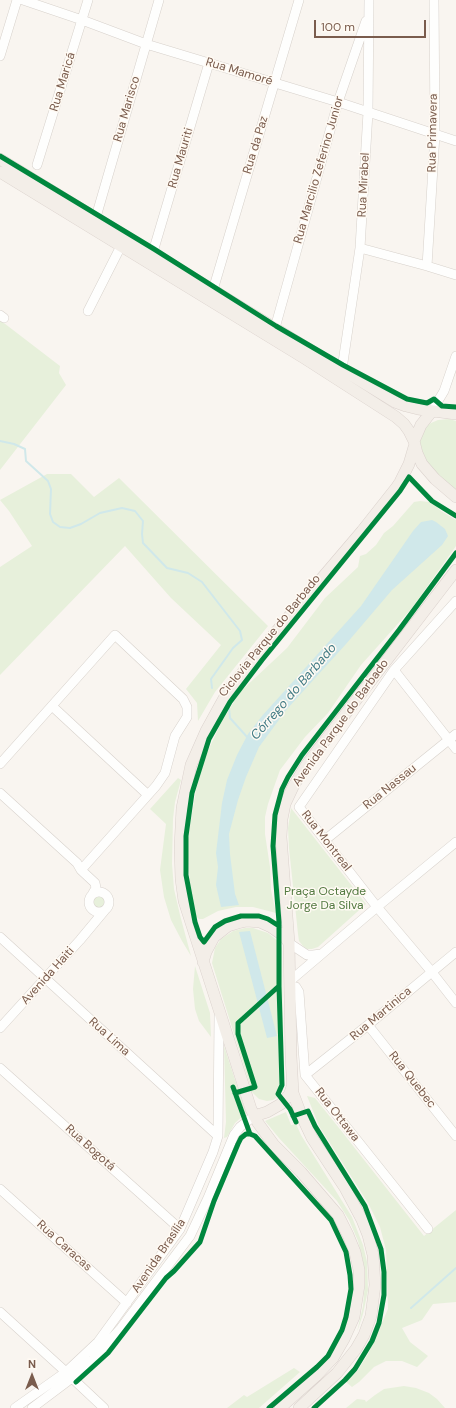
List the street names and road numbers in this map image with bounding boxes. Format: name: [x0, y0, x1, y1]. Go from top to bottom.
street label: Rua Maricá: [47, 51, 79, 113]
street label: Rua Mamoré: [204, 55, 274, 89]
street label: Rua Marisco: [111, 74, 143, 144]
street label: Rua Primavera: [425, 93, 441, 173]
street label: Rua Marcilio Zeferino Junior: [291, 95, 347, 245]
street label: Rua da Paz: [240, 114, 272, 176]
street label: Rua Mauriti: [166, 126, 196, 190]
street label: Rua Mirabel: [355, 152, 373, 218]
street label: Ciclovia Parque do Barbado: [216, 572, 324, 700]
street label: Avenida Parque do Barbado: [290, 657, 392, 789]
street label: Rua Nassau: [361, 761, 419, 813]
street label: Rua Montreal: [298, 808, 354, 874]
street label: Avenida Haiti: [18, 944, 78, 1008]
street label: Rua Martinica: [347, 984, 415, 1044]
street label: Rua Lima: [86, 1015, 132, 1059]
street label: Rua Quebec: [385, 1049, 439, 1111]
street label: Rua Ottawa: [312, 1085, 362, 1145]
street label: Rua Bogotá: [62, 1122, 118, 1174]
street label: Avenida Brasília: [129, 1216, 189, 1296]
street label: Rua Caracas: [33, 1217, 95, 1275]

